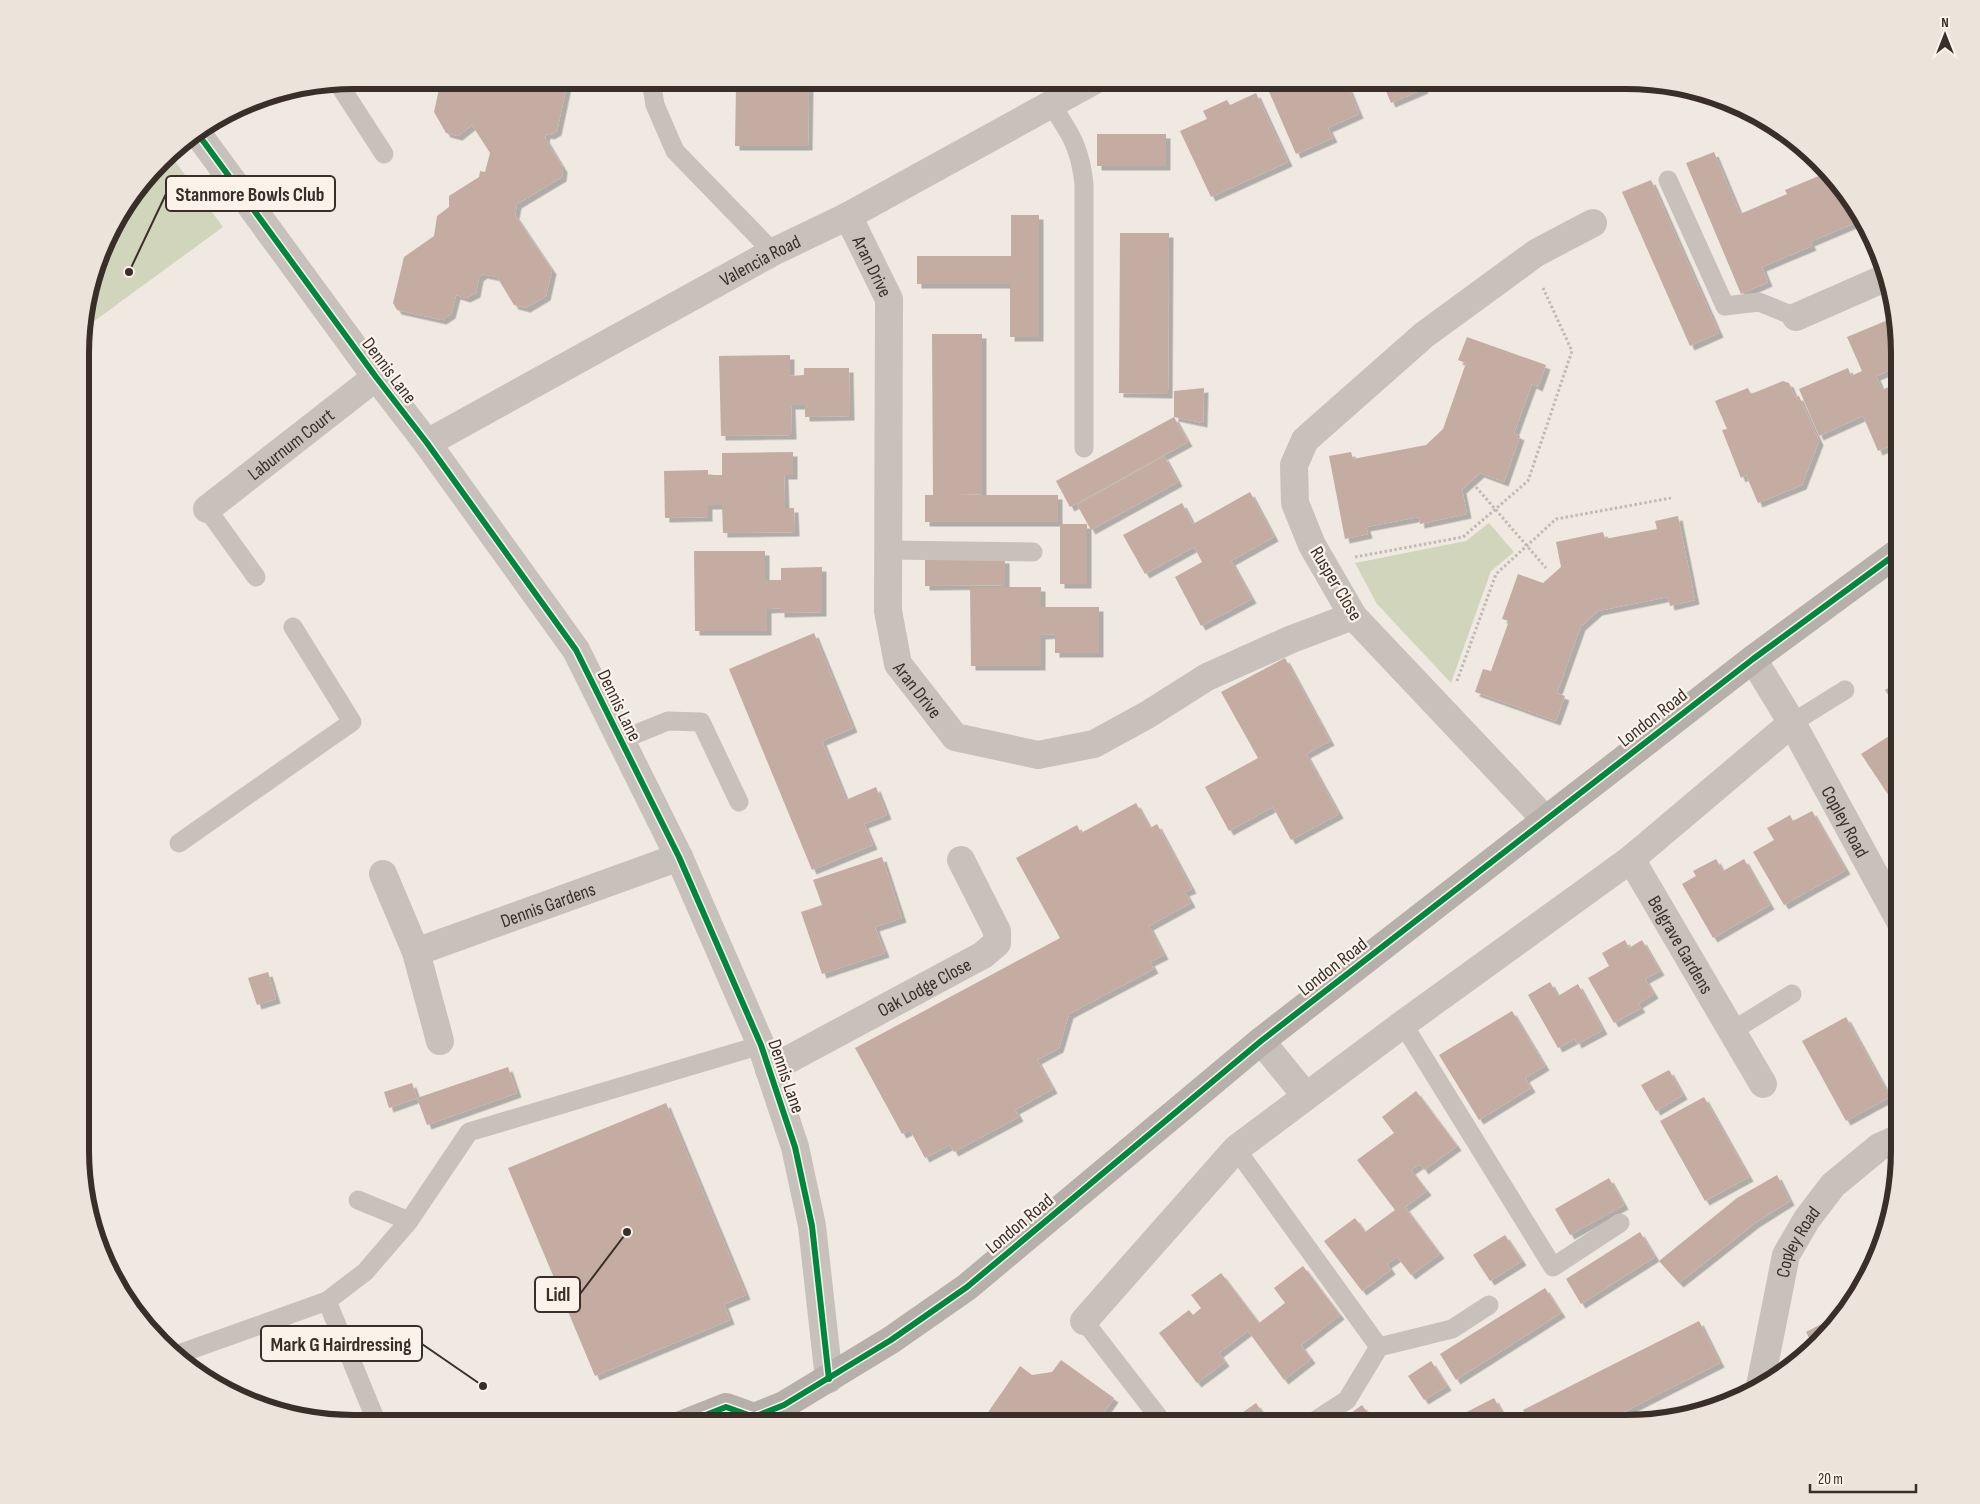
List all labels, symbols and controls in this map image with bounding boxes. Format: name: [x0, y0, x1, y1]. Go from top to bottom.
north arrow: [1920, 10, 1970, 60]
text: N: [1941, 14, 1949, 31]
callout: Stanmore Bowls Club: [166, 176, 335, 211]
text: Stanmore Bowls Club: [175, 183, 325, 207]
street label: Valencia Road: [716, 231, 805, 292]
street label: Aran Drive: [846, 232, 896, 301]
street label: Dennis Lane: [357, 333, 421, 408]
street label: Laburnum Court: [244, 404, 339, 486]
street label: Rusper Close: [1305, 542, 1367, 625]
street label: Aran Drive: [887, 657, 946, 723]
street label: Dennis Lane: [591, 666, 646, 745]
street label: London Road: [1614, 684, 1692, 752]
street label: Copley Road: [1816, 782, 1873, 862]
street label: Dennis Gardens: [498, 878, 599, 933]
street label: Belgrave Gardens: [1642, 892, 1718, 999]
street label: London Road: [1294, 933, 1372, 1001]
street label: Oak Lodge Close: [874, 954, 975, 1022]
street label: Dennis Lane: [762, 1036, 809, 1117]
street label: London Road: [981, 1189, 1059, 1259]
street label: Copley Road: [1772, 1202, 1826, 1280]
callout: Lidl: [535, 1277, 580, 1312]
text: Lidl: [546, 1283, 570, 1307]
callout: Mark G Hairdressing: [261, 1326, 422, 1361]
text: Mark G Hairdressing: [271, 1333, 412, 1357]
scale bar: [1810, 1462, 1916, 1494]
text: 20 m: [1818, 1470, 1843, 1489]

